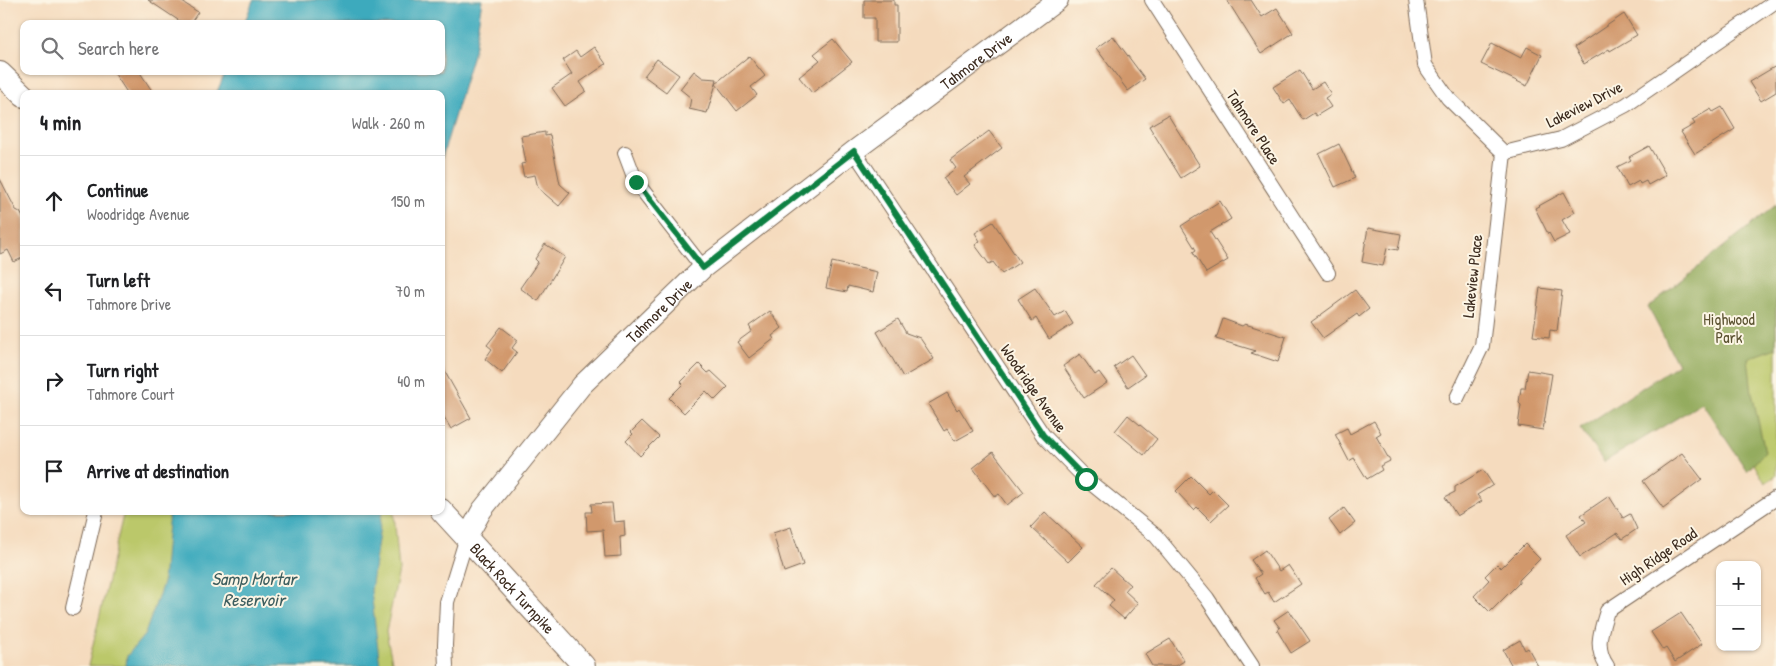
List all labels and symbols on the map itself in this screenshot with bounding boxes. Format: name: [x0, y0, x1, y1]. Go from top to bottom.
street label: Tahmore Drive: [936, 26, 1017, 95]
street label: Lakeview Drive: [1542, 75, 1626, 133]
street label: Tahmore Place: [1222, 85, 1287, 169]
route end: [625, 171, 648, 194]
street label: Lakeview Place: [1457, 233, 1487, 319]
street label: Tahmore Drive: [621, 273, 697, 348]
park label: Highwood Park: [1703, 308, 1755, 348]
street label: Woodridge Avenue: [996, 340, 1073, 437]
route start: [1075, 468, 1098, 491]
street label: High Ridge Road: [1615, 522, 1701, 590]
street label: Black Rock Turnpike: [465, 538, 560, 639]
water label: Samp Mortar Reservoir: [212, 566, 298, 612]

